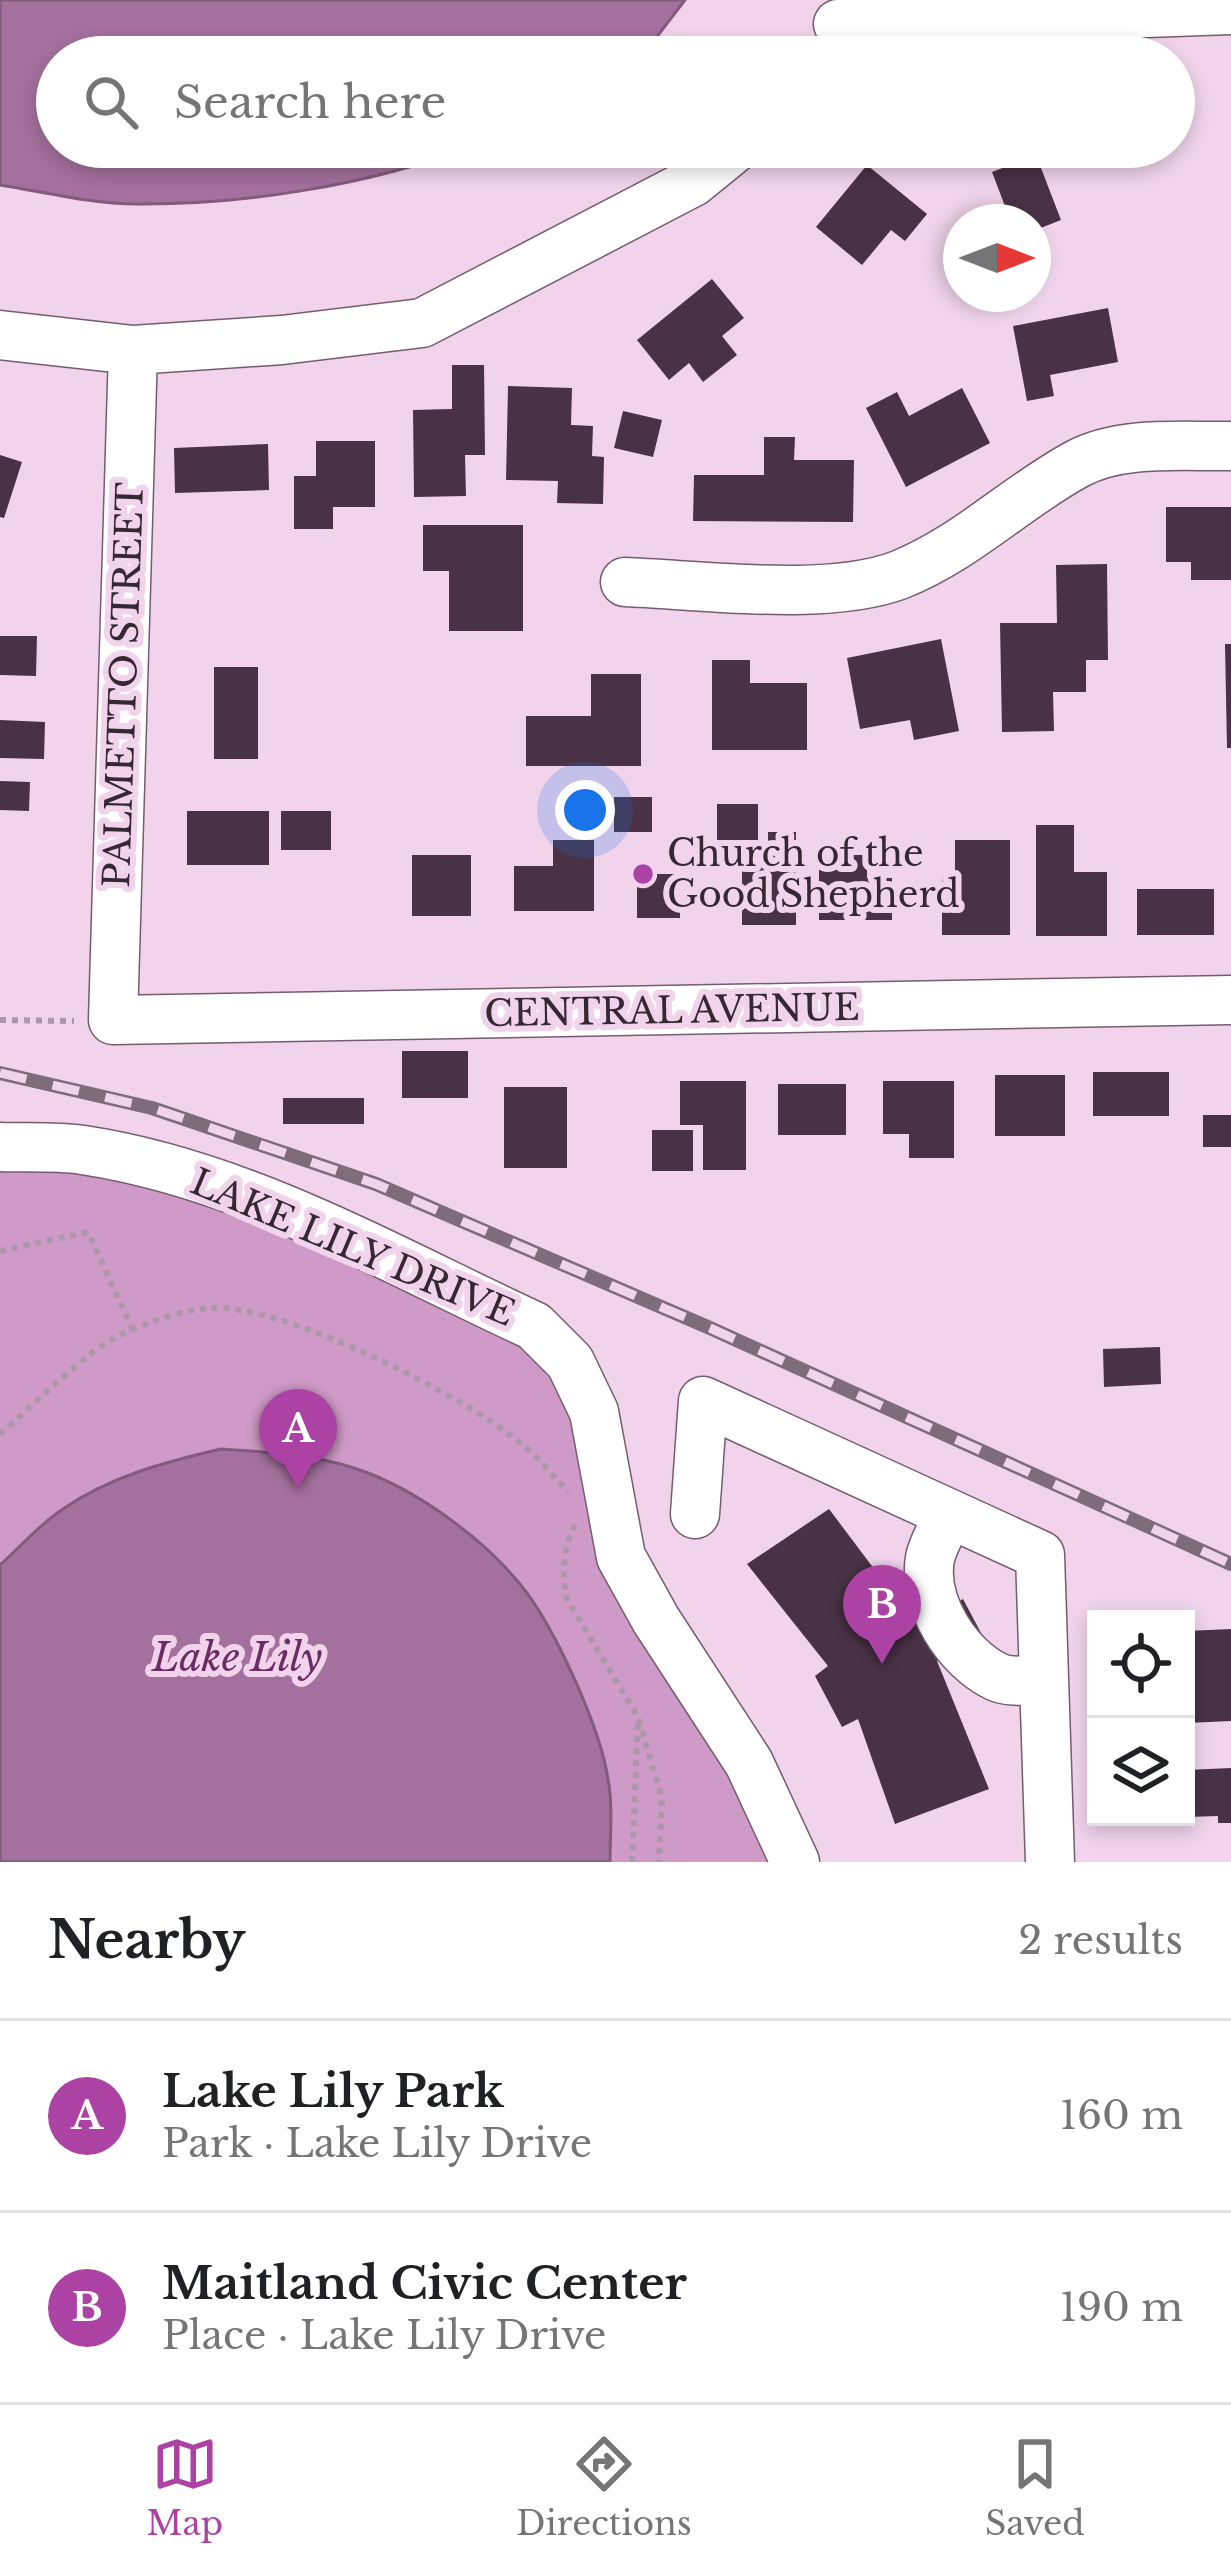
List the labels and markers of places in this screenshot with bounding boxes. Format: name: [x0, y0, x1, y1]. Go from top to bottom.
place label: Church of the Good Shepherd: [667, 831, 960, 917]
marker: Church of the Good Shepherd: [630, 861, 656, 887]
pin: A: [259, 1389, 337, 1488]
pin: B: [843, 1565, 921, 1664]

